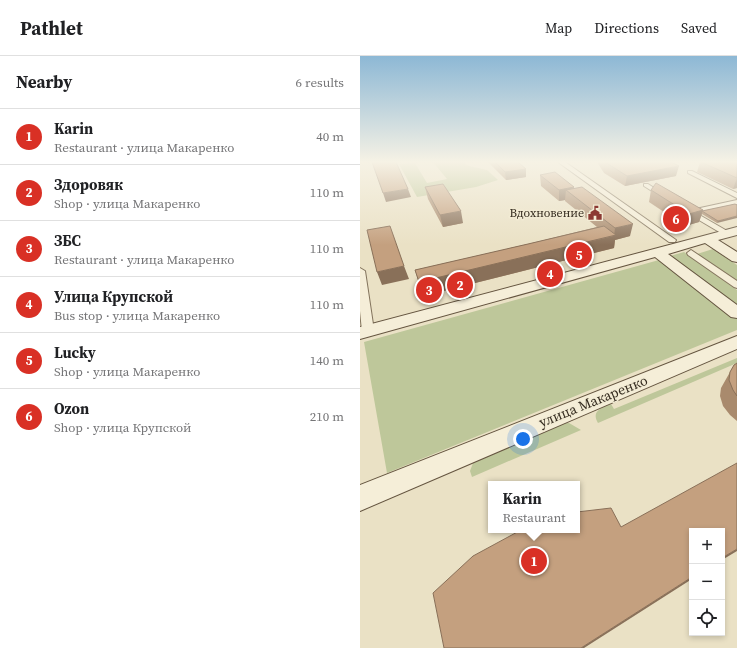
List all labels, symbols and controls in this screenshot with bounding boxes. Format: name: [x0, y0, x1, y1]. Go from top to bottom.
text: Pathlet: [20, 15, 83, 41]
text: Map: [545, 18, 572, 38]
text: Directions: [594, 18, 659, 38]
text: Saved: [681, 18, 717, 38]
text: Nearby: [16, 70, 72, 94]
text: 6 results: [296, 74, 344, 91]
text: Karin: [54, 118, 93, 139]
text: 1: [25, 128, 33, 145]
text: 40 m: [316, 128, 344, 145]
text: Restaurant · улица Макаренко: [54, 139, 234, 156]
text: Здоровяк: [54, 174, 123, 195]
text: 2: [25, 184, 33, 201]
text: 110 m: [310, 184, 344, 201]
text: Shop · улица Макаренко: [54, 195, 200, 212]
pin: 6: [663, 204, 689, 234]
place label: Вдохновение: [510, 205, 584, 221]
public building icon: Вдохновение: [587, 205, 603, 221]
text: ЗБС: [54, 230, 81, 251]
text: 3: [25, 240, 33, 257]
text: 110 m: [310, 240, 344, 257]
pin: 5: [566, 240, 592, 270]
text: Restaurant · улица Макаренко: [54, 251, 234, 268]
pin: 4: [537, 259, 563, 289]
pin: 2: [447, 270, 473, 300]
pin: 3: [416, 275, 442, 305]
text: Улица Крупской: [54, 286, 173, 307]
text: 4: [25, 296, 33, 313]
text: 110 m: [310, 296, 344, 313]
text: Bus stop · улица Макаренко: [54, 307, 220, 324]
text: Lucky: [54, 342, 96, 363]
text: 5: [25, 352, 33, 369]
text: 140 m: [310, 352, 344, 369]
text: Shop · улица Макаренко: [54, 363, 200, 380]
street label: улица Макаренко: [536, 370, 651, 432]
text: Ozon: [54, 398, 89, 419]
text: 6: [25, 408, 33, 425]
text: 210 m: [310, 408, 344, 425]
text: Shop · улица Крупской: [54, 419, 192, 436]
your location: [513, 429, 533, 449]
popup: [488, 481, 580, 533]
text: Karin: [503, 488, 542, 509]
text: Restaurant: [503, 509, 565, 526]
map controls: [689, 528, 725, 636]
button: +: [689, 528, 725, 564]
pin: 1: [521, 546, 547, 576]
button: −: [689, 564, 725, 600]
button: locate: [689, 600, 725, 636]

